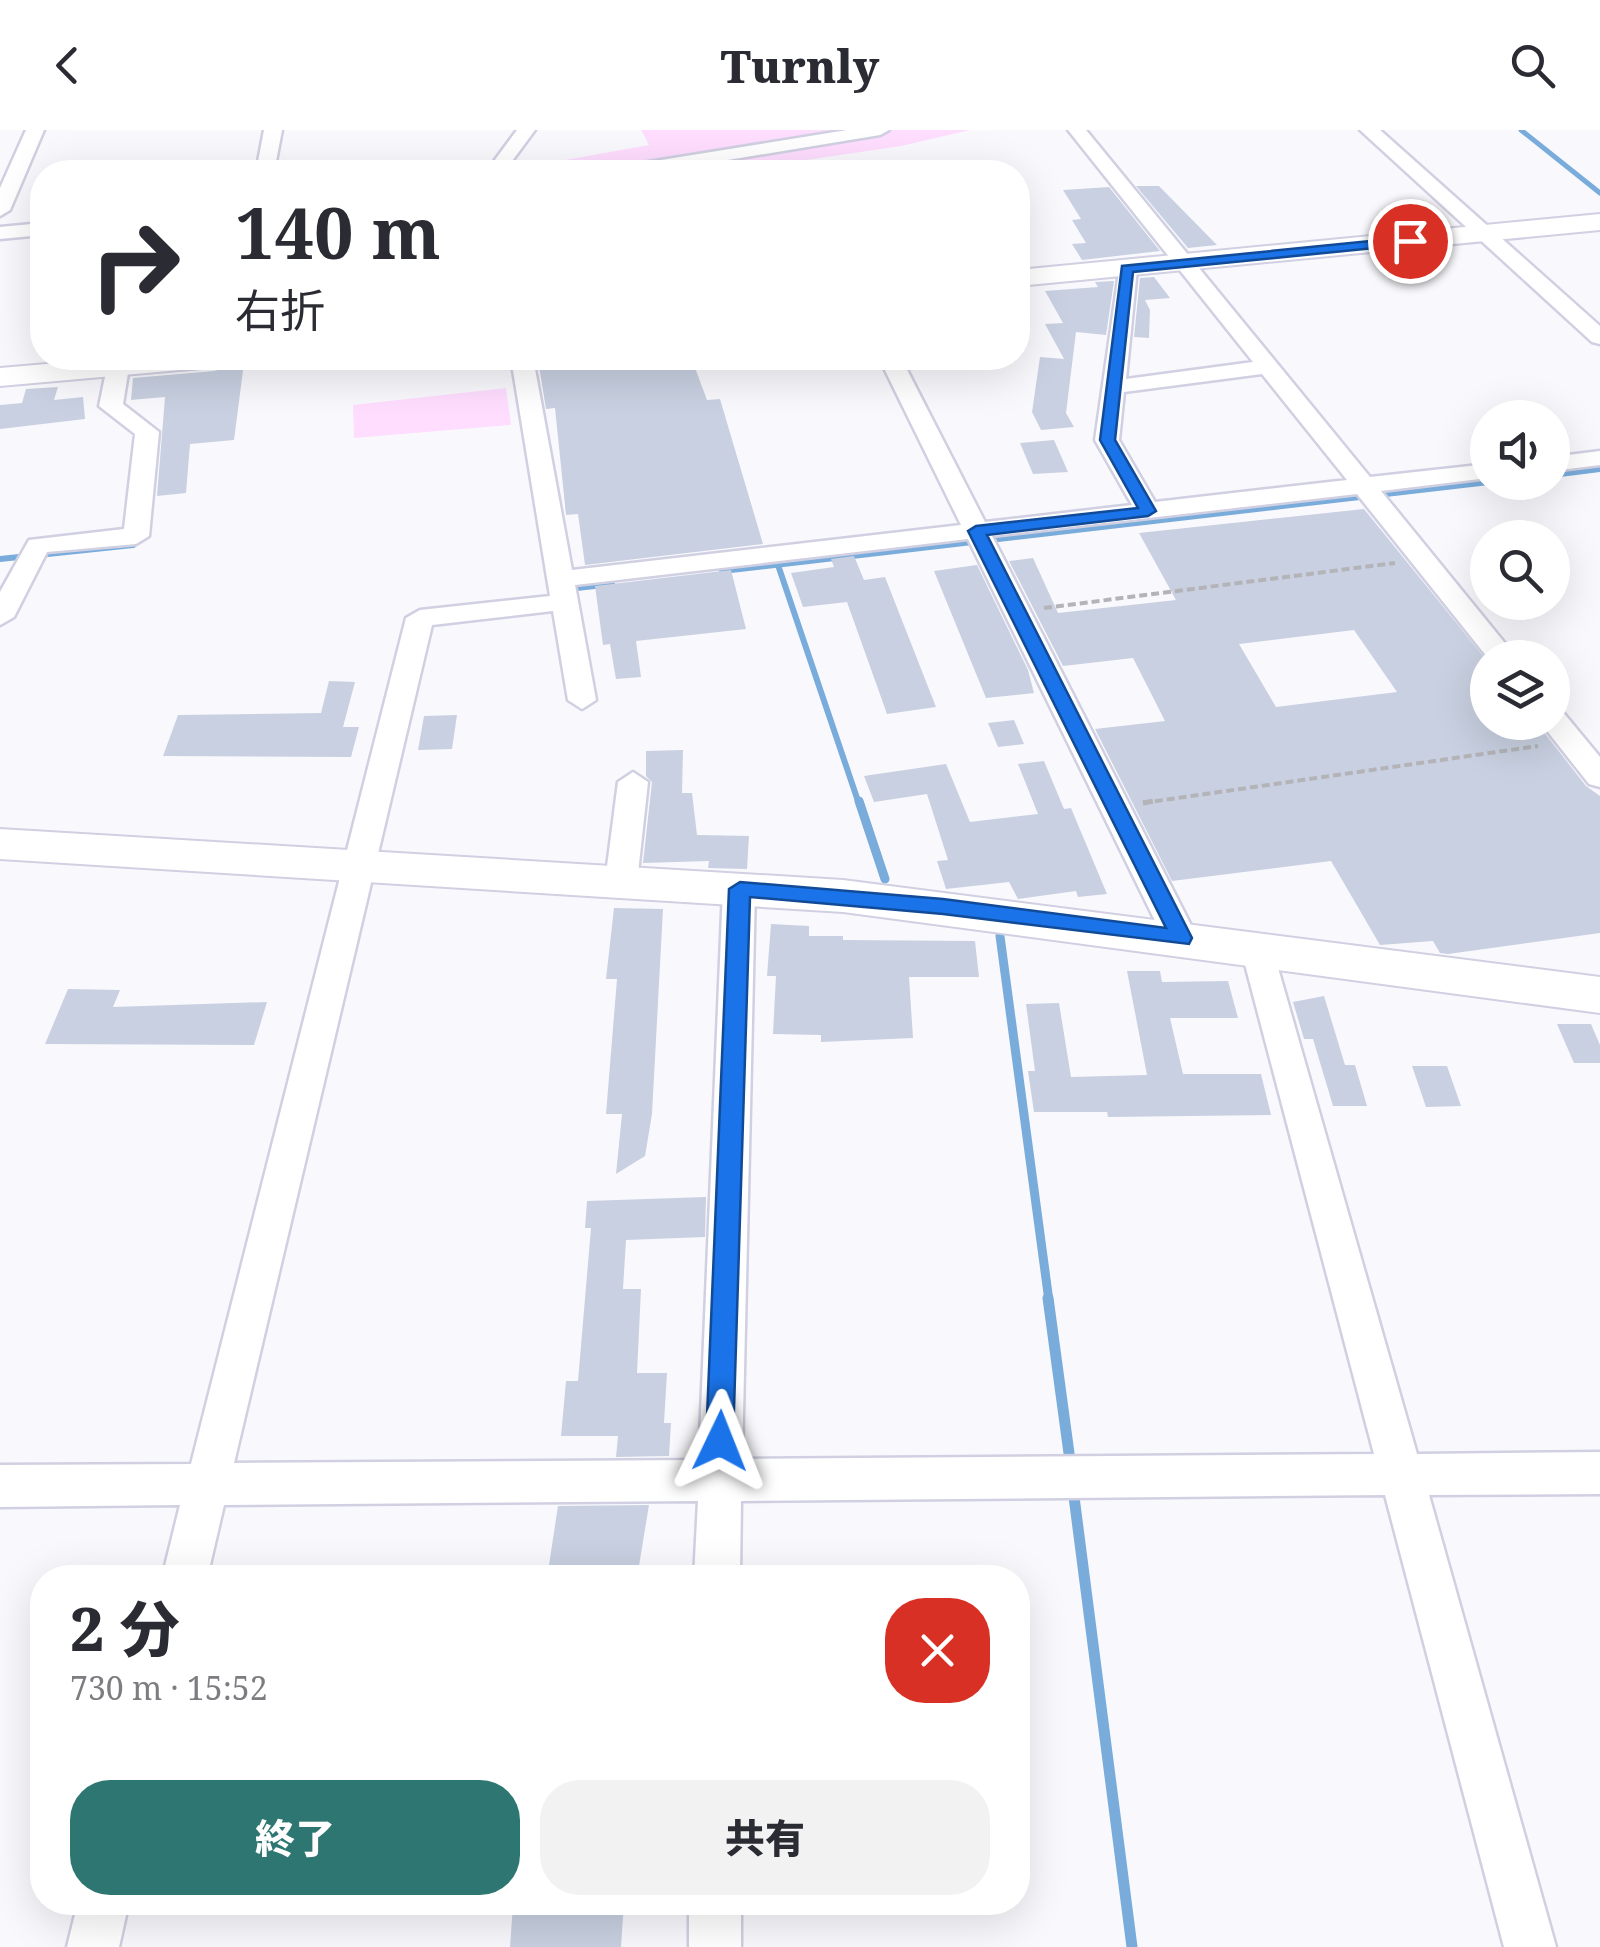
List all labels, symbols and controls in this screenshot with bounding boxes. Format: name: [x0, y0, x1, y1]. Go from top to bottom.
text: Turnly: [721, 35, 879, 96]
icon: back: [40, 38, 95, 93]
icon: search: [1505, 38, 1560, 93]
text: 140 m: [235, 184, 441, 280]
pin: [1368, 199, 1453, 284]
icon: right: [70, 200, 200, 330]
icon: arrive: [1383, 214, 1438, 269]
text: 右折: [235, 279, 325, 340]
map controls: [1470, 400, 1570, 740]
button: sound: [1470, 400, 1570, 500]
button: search: [1470, 520, 1570, 620]
button: layers: [1470, 640, 1570, 740]
position arrow: [668, 1389, 772, 1493]
text: 2 分: [70, 1587, 180, 1669]
button: close: [885, 1598, 990, 1703]
text: 730 m · 15:52: [70, 1666, 268, 1709]
button: 終了: [70, 1780, 520, 1895]
button: 共有: [540, 1780, 990, 1895]

